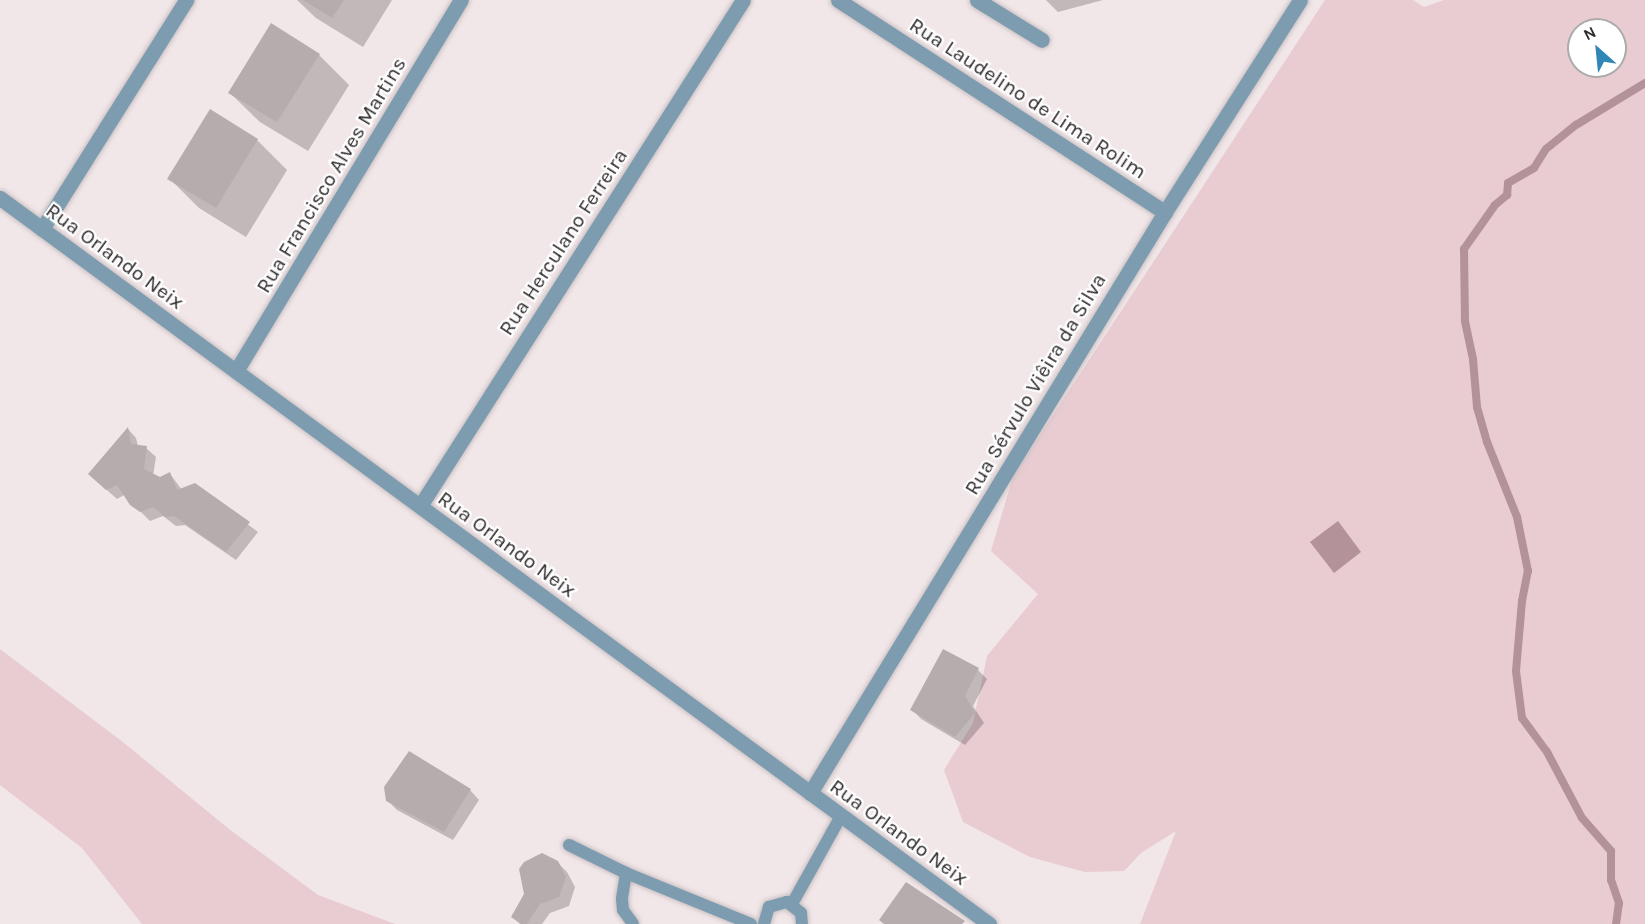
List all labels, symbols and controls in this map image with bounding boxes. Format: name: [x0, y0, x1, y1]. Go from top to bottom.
street label: Rua Laudelino de Lima Rolim: [905, 12, 1151, 184]
north arrow: [1567, 18, 1627, 78]
text: N: [1580, 22, 1599, 44]
street label: Rua Francisco Alves Martins: [251, 53, 411, 297]
street label: Rua Herculano Ferreira: [493, 144, 633, 340]
street label: Rua Orlando Neix: [41, 197, 189, 315]
street label: Rua Sérvulo Viêira da Silva: [959, 269, 1111, 499]
street label: Rua Orlando Neix: [433, 485, 581, 603]
street label: Rua Orlando Neix: [825, 773, 973, 891]

